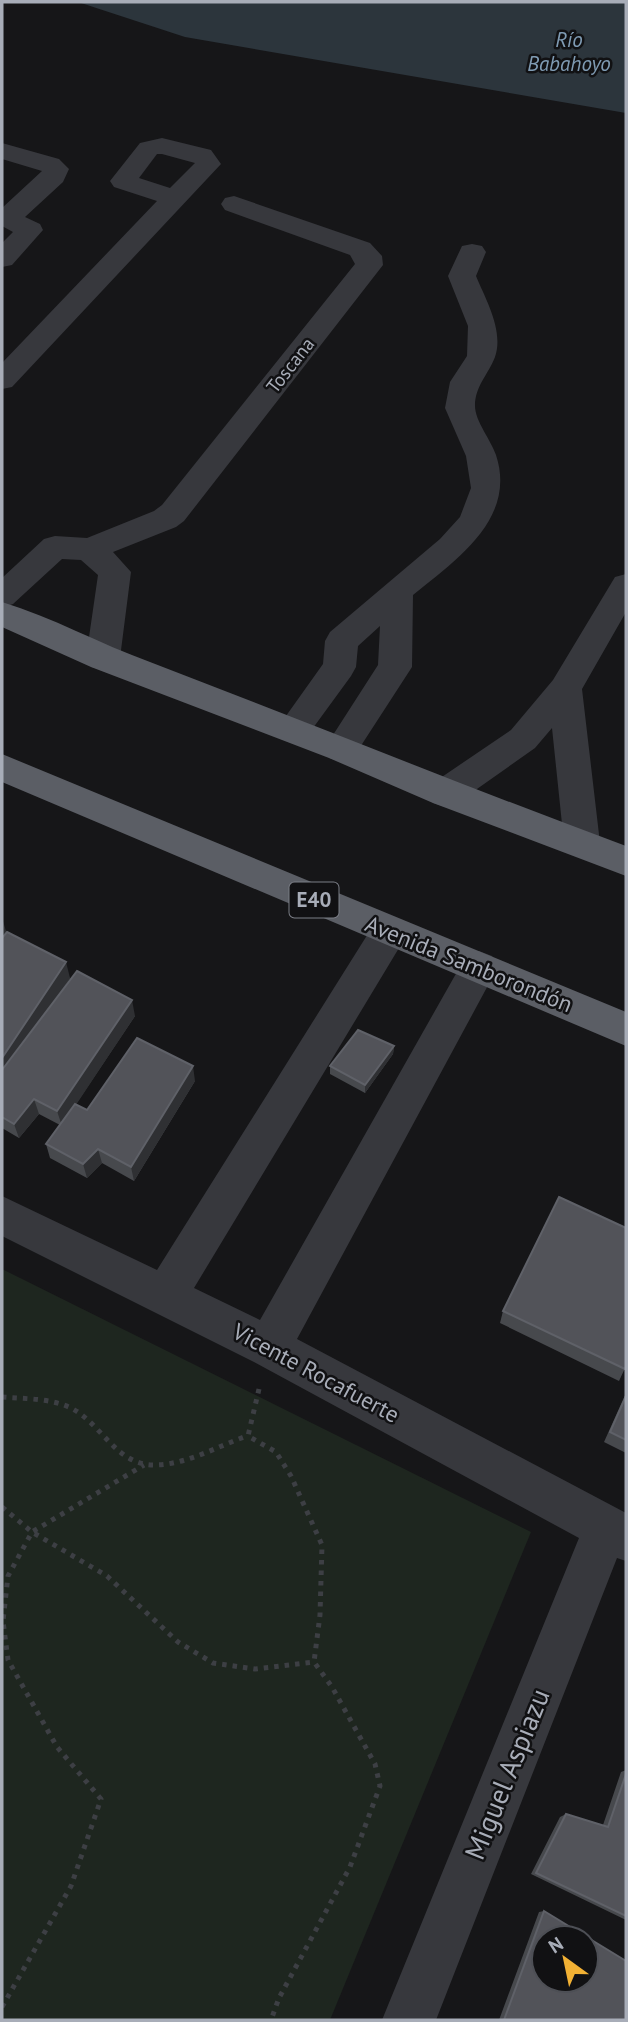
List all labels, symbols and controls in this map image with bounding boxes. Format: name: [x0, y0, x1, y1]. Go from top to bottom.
water label: Río Babahoyo: [527, 26, 611, 77]
street label: Toscana: [261, 332, 319, 398]
road number: E40: [290, 883, 338, 918]
street label: Avenida Samborondón: [361, 909, 577, 1018]
street label: Vicente Rocafuerte: [227, 1316, 405, 1429]
street label: Miguel Aspiazu: [455, 1683, 558, 1865]
north arrow: [530, 1924, 600, 1994]
text: N: [544, 1931, 568, 1958]

